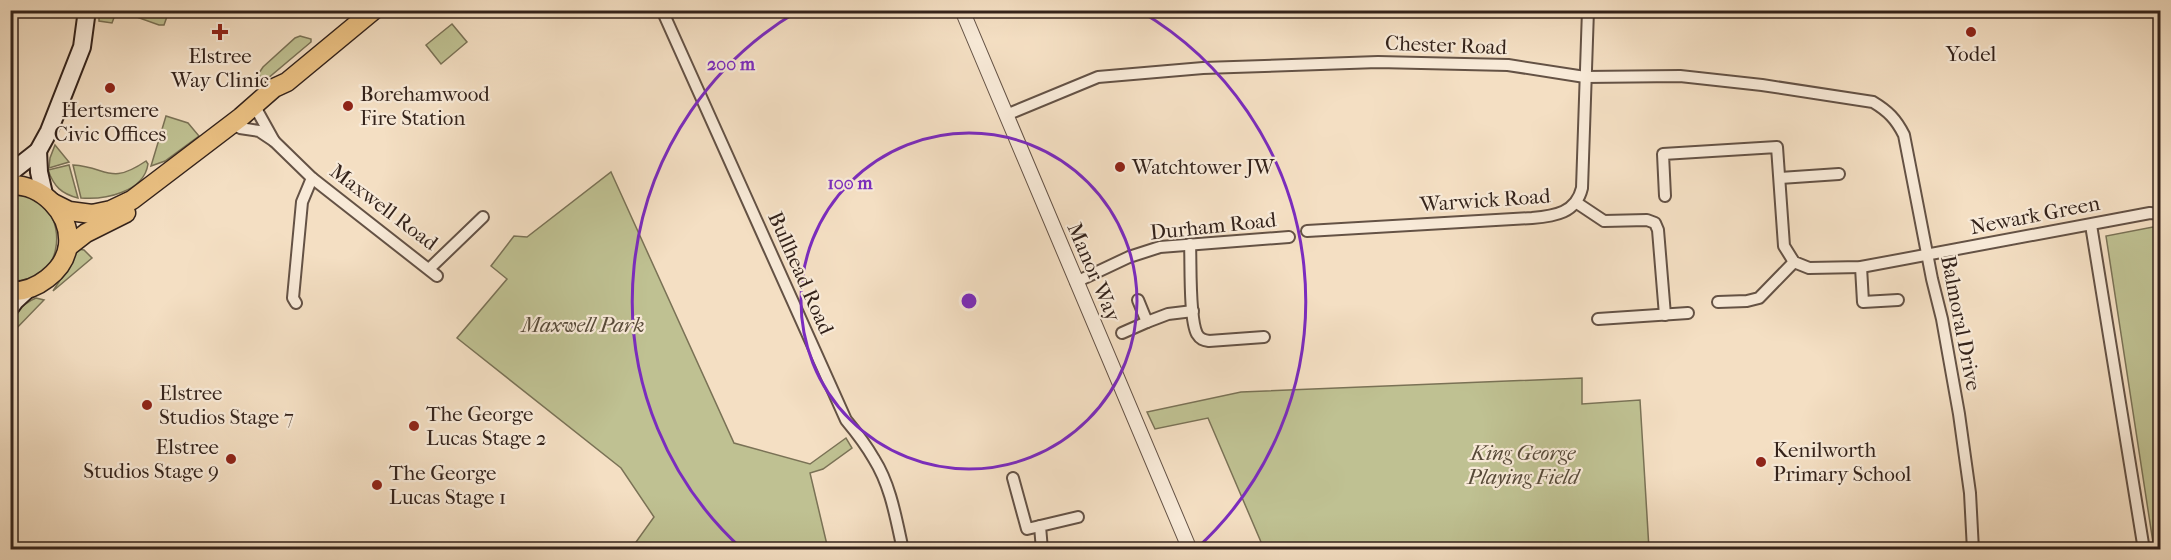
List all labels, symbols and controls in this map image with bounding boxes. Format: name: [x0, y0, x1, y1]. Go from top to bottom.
marker: Elstree Way Clinic: [211, 23, 229, 41]
marker: Yodel: [1964, 25, 1978, 39]
street label: Chester Road: [1385, 31, 1508, 59]
place label: Yodel: [1945, 42, 1996, 66]
place label: Elstree Way Clinic: [170, 44, 269, 92]
text: 200 m: [707, 54, 756, 75]
marker: Hertsmere Civic Offices: [103, 81, 117, 95]
place label: Borehamwood Fire Station: [360, 82, 490, 130]
place label: Hertsmere Civic Offices: [54, 98, 167, 146]
marker: Borehamwood Fire Station: [341, 99, 355, 113]
place label: Watchtower JW: [1131, 155, 1276, 179]
street label: Maxwell Road: [326, 159, 443, 256]
marker: Watchtower JW: [1113, 160, 1127, 174]
text: 100 m: [827, 173, 874, 194]
street label: Warwick Road: [1418, 183, 1552, 217]
street label: Newark Green: [1968, 191, 2102, 239]
street label: Durham Road: [1149, 207, 1278, 245]
street label: Bullhead Road: [763, 208, 839, 339]
street label: Manor Way: [1063, 219, 1126, 326]
street label: Balmoral Drive: [1936, 253, 1986, 393]
centre of rings: [959, 291, 979, 311]
park label: Maxwell Park: [520, 313, 644, 337]
place label: Elstree Studios Stage 7: [159, 381, 294, 429]
marker: Elstree Studios Stage 7: [140, 398, 154, 412]
place label: The George Lucas Stage 2: [426, 402, 547, 450]
marker: The George Lucas Stage 2: [407, 419, 421, 433]
place label: Elstree Studios Stage 9: [83, 435, 219, 483]
place label: Kenilworth Primary School: [1773, 438, 1911, 486]
park label: King George Playing Field: [1466, 441, 1581, 489]
marker: Elstree Studios Stage 9: [224, 452, 238, 466]
marker: Kenilworth Primary School: [1754, 455, 1768, 469]
place label: The George Lucas Stage 1: [389, 461, 506, 509]
marker: The George Lucas Stage 1: [370, 478, 384, 492]

